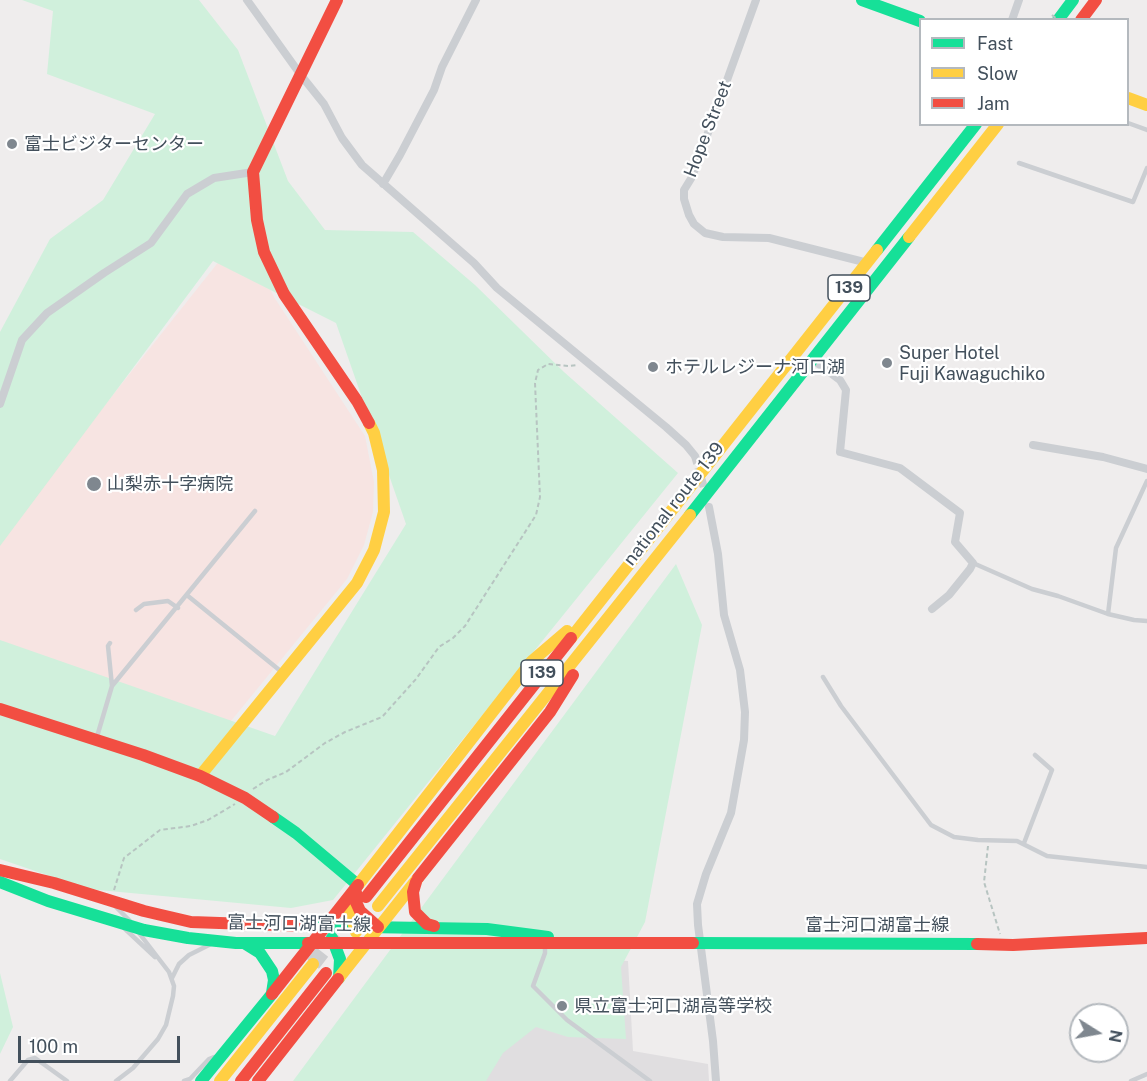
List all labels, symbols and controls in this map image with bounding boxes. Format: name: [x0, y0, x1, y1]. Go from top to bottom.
legend: [919, 18, 1129, 126]
text: Fast: [977, 33, 1013, 54]
text: Slow: [977, 63, 1018, 84]
street label: Hope Street: [680, 78, 736, 180]
text: Jam: [977, 93, 1010, 114]
place label: 富士ビジターセンター: [24, 133, 204, 155]
marker: 富士ビジターセンター: [5, 137, 19, 151]
road number: 139: [828, 275, 870, 301]
place label: Super Hotel Fuji Kawaguchiko: [899, 342, 1045, 385]
place label: ホテルレジーナ河口湖: [665, 356, 845, 378]
marker: Super Hotel Fuji Kawaguchiko: [880, 356, 894, 370]
marker: ホテルレジーナ河口湖: [646, 360, 660, 374]
street label: national route 139: [619, 438, 729, 570]
place label: 山梨赤十字病院: [107, 473, 233, 495]
marker: 山梨赤十字病院: [85, 475, 103, 493]
road number: 139: [521, 660, 563, 686]
street label: 富士河口湖富士線: [227, 912, 371, 936]
street label: 富士河口湖富士線: [805, 914, 949, 936]
place label: 県立富士河口湖高等学校: [574, 995, 772, 1017]
marker: 県立富士河口湖高等学校: [555, 999, 569, 1013]
north arrow: [1069, 1003, 1129, 1063]
scale bar: [21, 1024, 183, 1062]
text: N: [1105, 1028, 1126, 1044]
text: 100 m: [29, 1036, 78, 1057]

